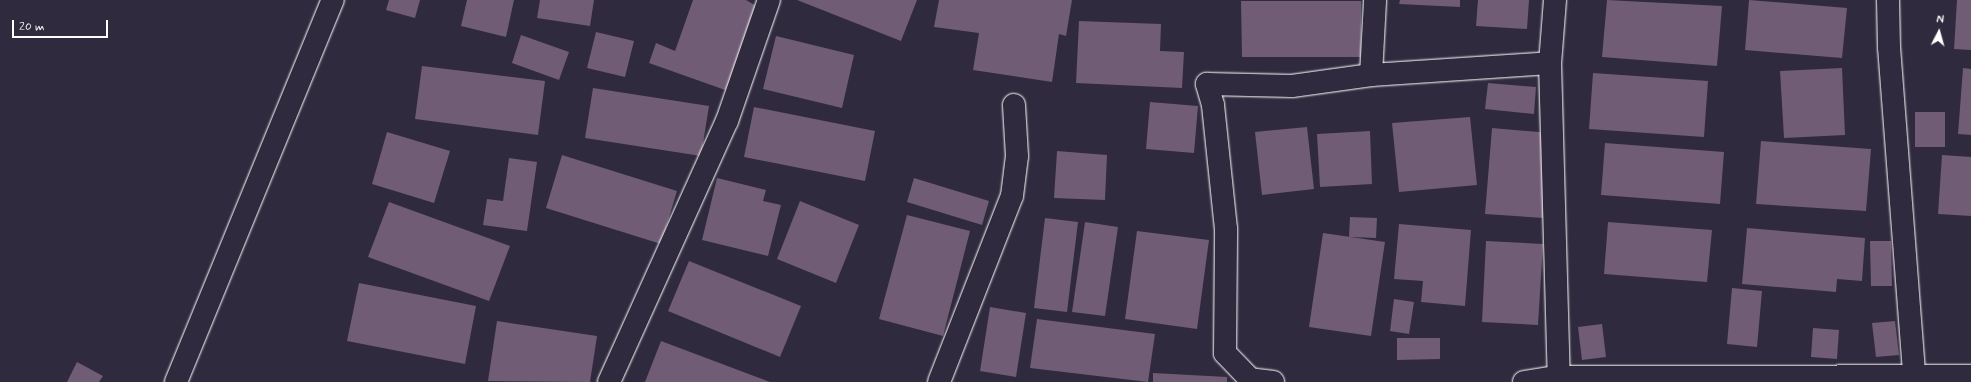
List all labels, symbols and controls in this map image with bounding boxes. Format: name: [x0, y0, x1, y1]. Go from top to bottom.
scale bar: [14, 12, 110, 38]
north arrow: [1919, 12, 1959, 52]
text: N: [1936, 13, 1945, 27]
text: 20 m: [19, 19, 45, 35]

